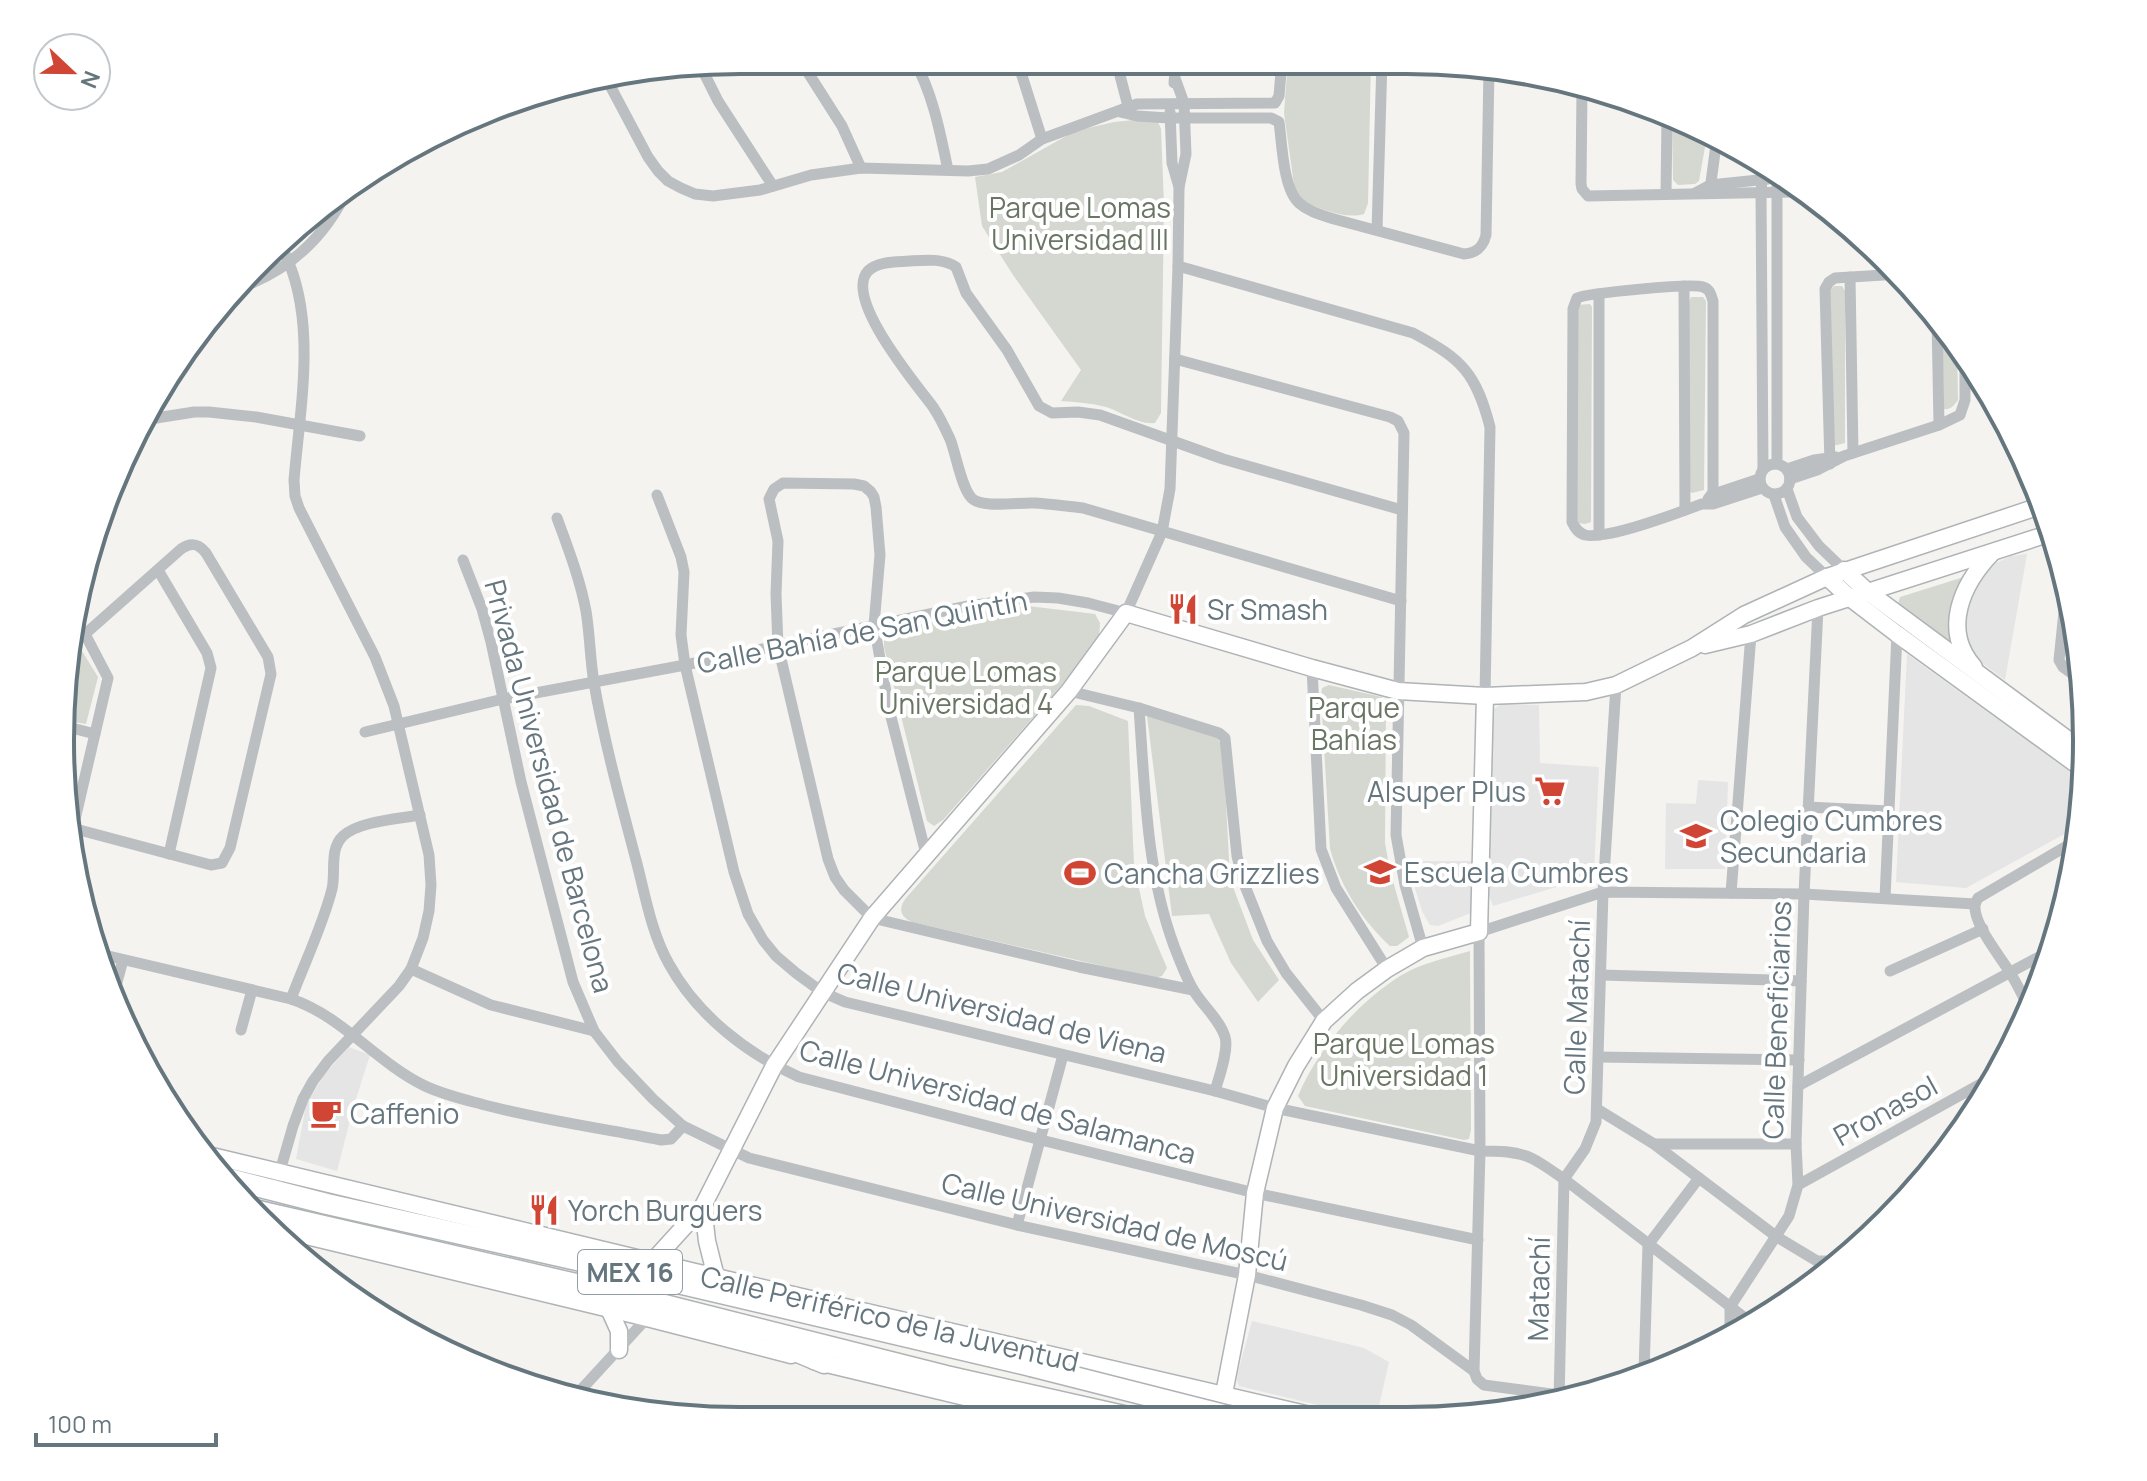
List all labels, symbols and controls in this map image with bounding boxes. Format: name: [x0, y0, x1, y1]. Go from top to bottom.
north arrow: [32, 32, 112, 112]
text: N: [74, 67, 107, 92]
park label: Parque Lomas Universidad III: [989, 188, 1171, 258]
street label: Privada Universidad de Barcelona: [477, 575, 623, 997]
street label: Calle Bahía de San Quintín: [694, 580, 1030, 682]
place label: Sr Smash: [1207, 590, 1328, 628]
restaurant icon: Sr Smash: [1166, 592, 1200, 626]
park label: Parque Lomas Universidad 4: [875, 652, 1057, 722]
park label: Parque Bahías: [1308, 688, 1400, 758]
place label: Alsuper Plus: [1367, 772, 1526, 810]
supermarket icon: Alsuper Plus: [1533, 774, 1567, 808]
place label: Colegio Cumbres Secundaria: [1720, 801, 1943, 871]
school or university icon: Colegio Cumbres Secundaria: [1679, 819, 1713, 853]
place label: Escuela Cumbres: [1404, 853, 1629, 891]
place label: Cancha Grizzlies: [1104, 854, 1320, 892]
school or university icon: Escuela Cumbres: [1363, 855, 1397, 889]
sports icon: Cancha Grizzlies: [1063, 856, 1097, 890]
street label: Calle Beneficiarios: [1753, 900, 1799, 1140]
street label: Calle Matachí: [1554, 919, 1598, 1095]
street label: Calle Universidad de Viena: [833, 953, 1171, 1071]
park label: Parque Lomas Universidad 1: [1313, 1024, 1495, 1094]
street label: Calle Universidad de Salamanca: [796, 1030, 1200, 1172]
street label: Pronasol: [1826, 1066, 1944, 1154]
place label: Caffenio: [350, 1094, 459, 1132]
cafe icon: Caffenio: [309, 1096, 343, 1130]
street label: Calle Universidad de Moscú: [938, 1163, 1292, 1279]
place label: Yorch Burguers: [568, 1191, 763, 1229]
restaurant icon: Yorch Burguers: [527, 1193, 561, 1227]
street label: Matachí: [1518, 1236, 1558, 1342]
road number: MEX 16: [578, 1250, 682, 1294]
street label: Calle Periférico de la Juventud: [697, 1256, 1083, 1380]
scale bar: [36, 1397, 216, 1447]
text: 100 m: [48, 1407, 112, 1440]

